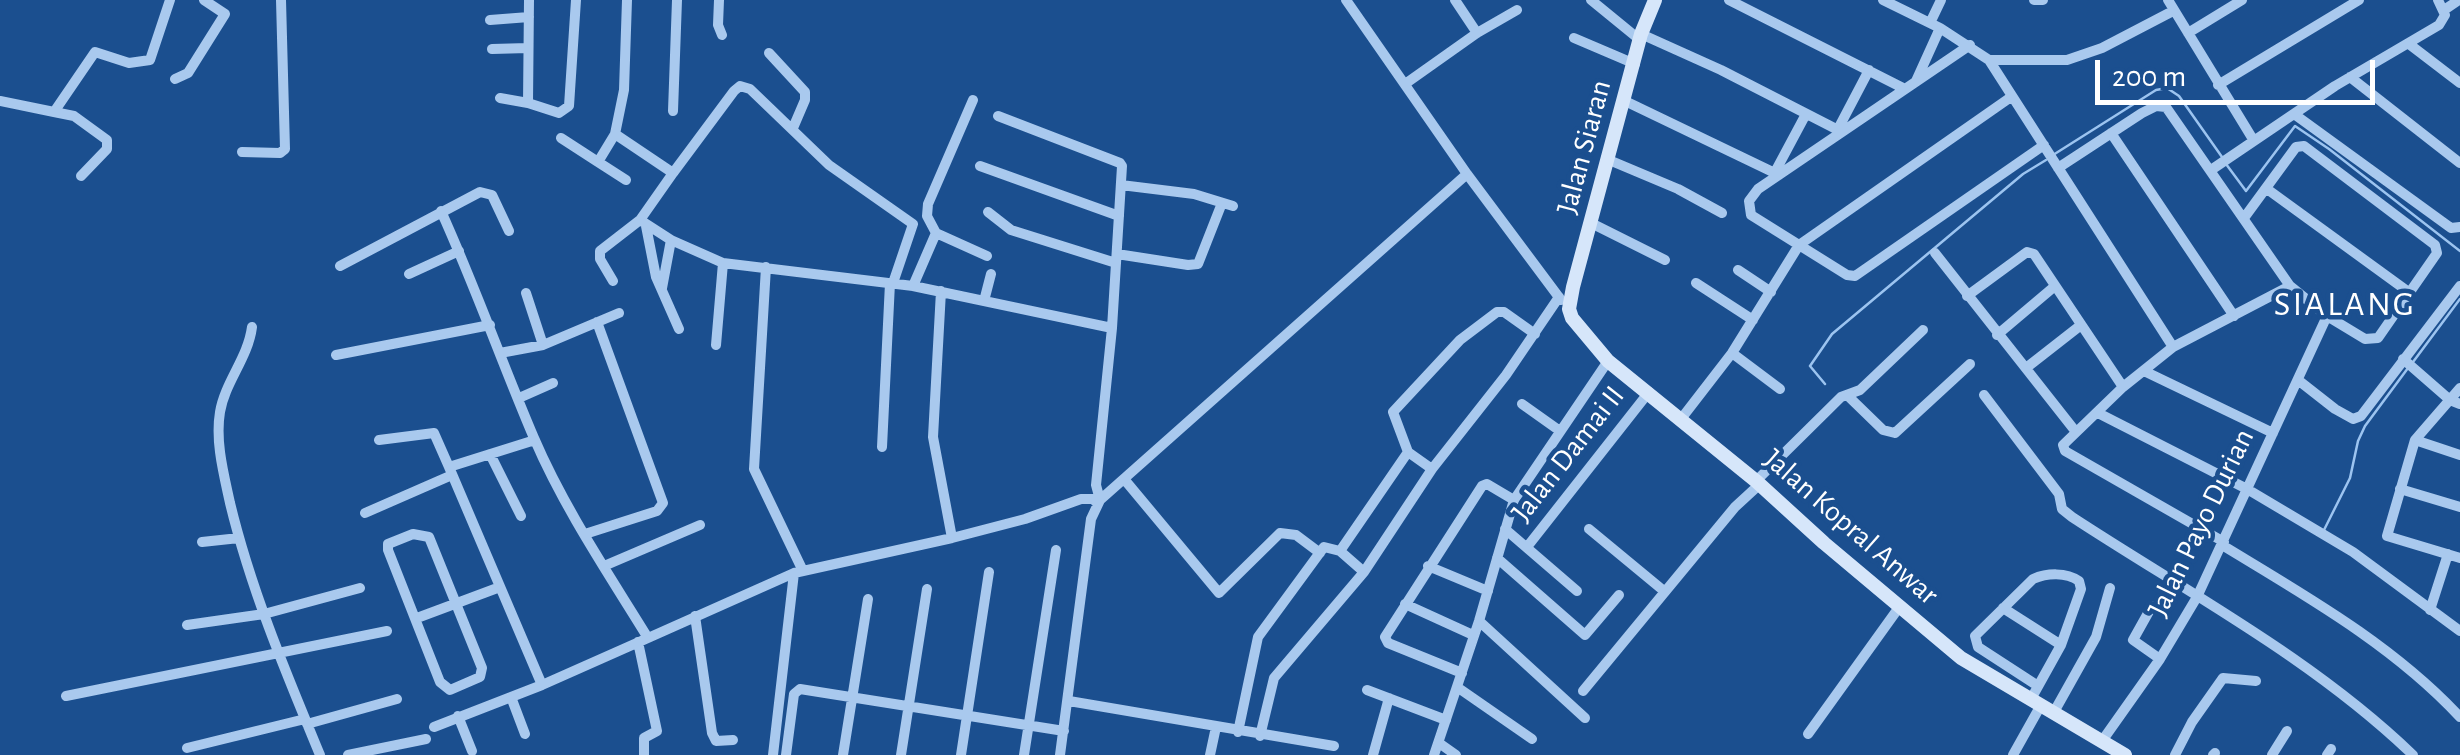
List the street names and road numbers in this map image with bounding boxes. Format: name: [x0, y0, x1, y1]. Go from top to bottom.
street label: Jalan Siaran: [1549, 76, 1619, 218]
street label: Jalan Damai II: [1504, 379, 1632, 529]
street label: Jalan Payo Durian: [2140, 423, 2262, 623]
street label: Jalan Kopral Anwar: [1756, 441, 1946, 613]

